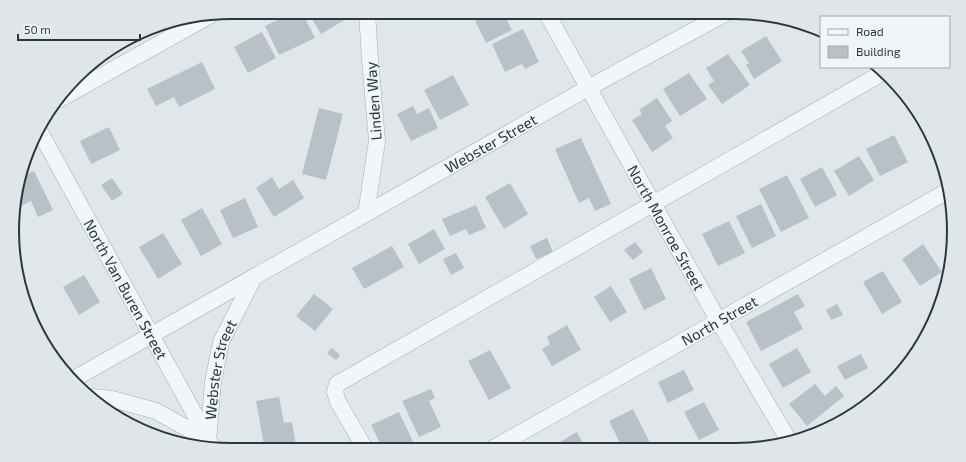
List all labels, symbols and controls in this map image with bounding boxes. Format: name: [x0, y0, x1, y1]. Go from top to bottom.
scale bar: [18, 16, 140, 42]
legend: [820, 16, 950, 68]
text: 50 m: [24, 22, 51, 36]
text: Road: [856, 24, 884, 38]
text: Building: [856, 44, 901, 58]
street label: Linden Way: [361, 61, 385, 141]
street label: Webster Street: [441, 110, 540, 176]
street label: North Monroe Street: [624, 162, 709, 294]
street label: North Van Buren Street: [80, 216, 172, 362]
street label: North Street: [678, 292, 761, 349]
street label: Webster Street: [201, 316, 240, 420]

